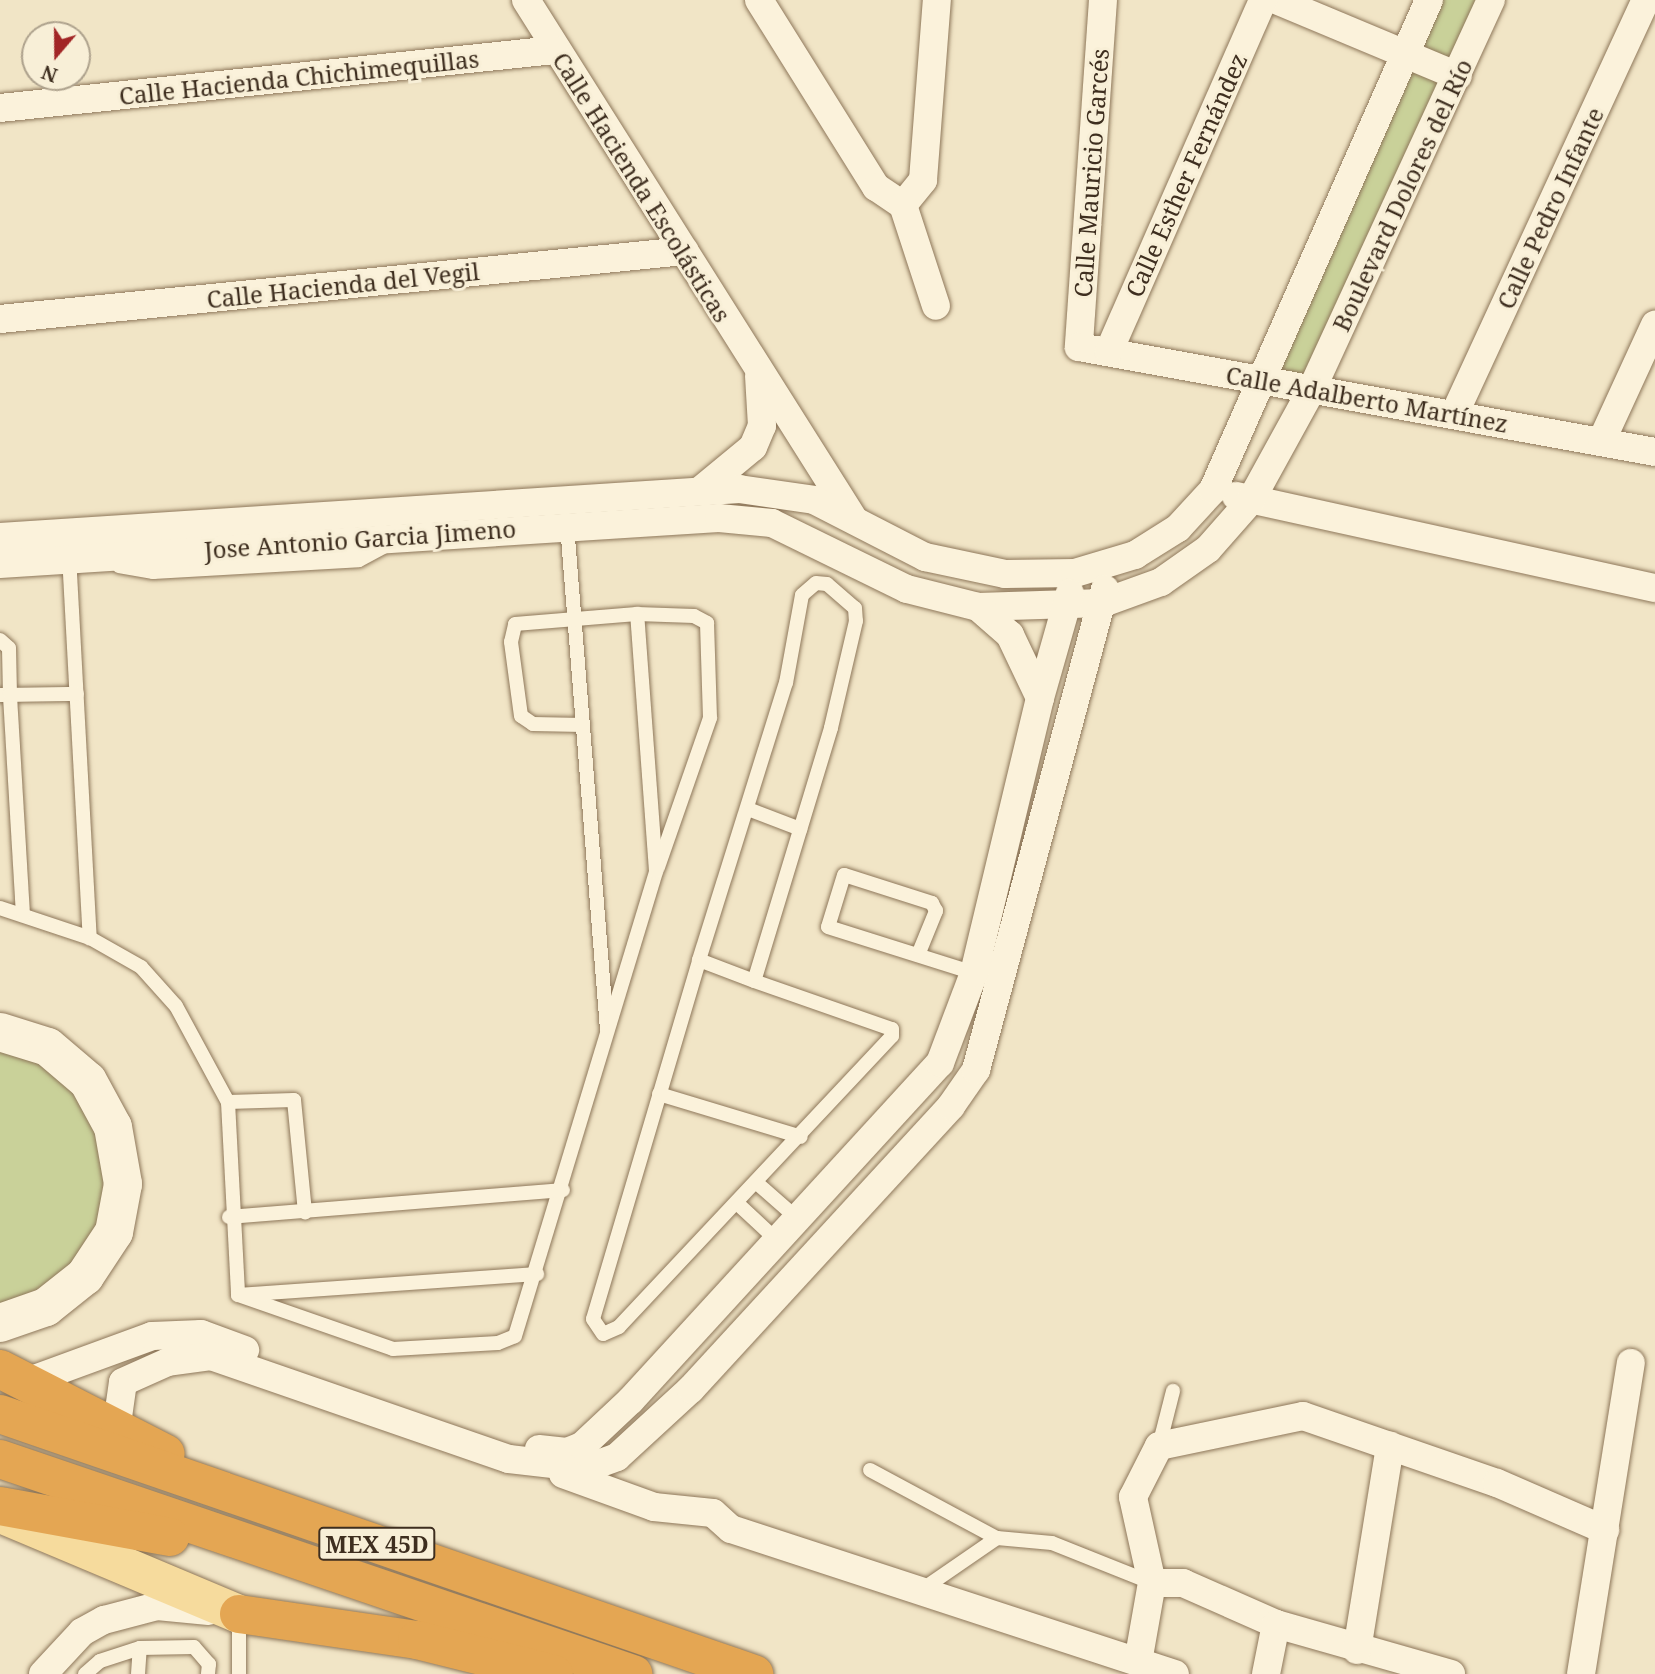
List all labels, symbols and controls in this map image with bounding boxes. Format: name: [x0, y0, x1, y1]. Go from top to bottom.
north arrow: [21, 21, 91, 91]
street label: Calle Hacienda Chichimequillas: [118, 44, 480, 110]
street label: Calle Hacienda Escolásticas: [547, 47, 737, 327]
street label: Calle Mauricio Garcés: [1068, 48, 1114, 298]
street label: Calle Esther Fernández: [1119, 49, 1253, 301]
street label: Boulevard Dolores del Río: [1326, 54, 1478, 336]
text: N: [38, 59, 61, 89]
street label: Calle Pedro Infante: [1491, 103, 1609, 313]
street label: Calle Hacienda del Vegil: [205, 256, 481, 314]
street label: Calle Adalberto Martínez: [1224, 360, 1510, 438]
street label: Jose Antonio Garcia Jimeno: [203, 514, 517, 564]
road number: MEX 45D: [318, 1525, 436, 1564]

